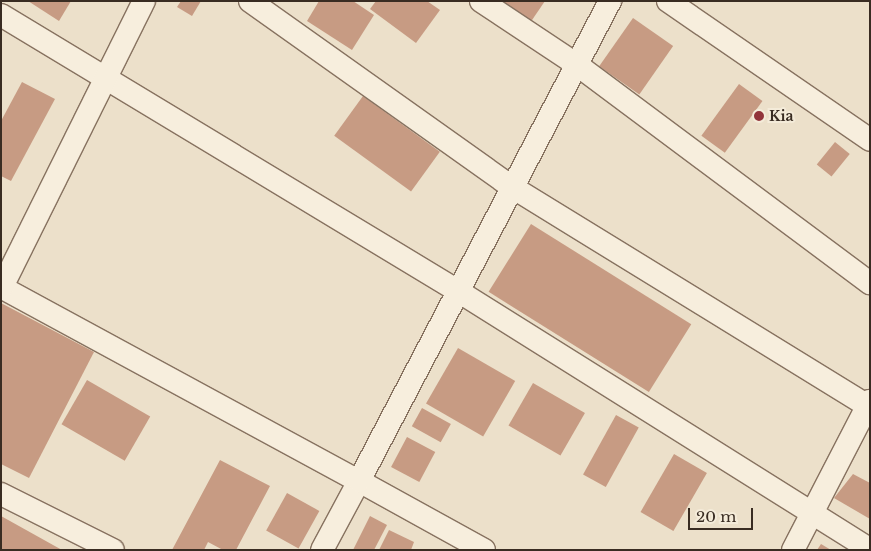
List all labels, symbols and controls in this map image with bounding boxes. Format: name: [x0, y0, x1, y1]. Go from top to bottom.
place label: Kia: [769, 108, 794, 124]
marker: Kia: [753, 110, 765, 122]
scale bar: [691, 498, 756, 530]
text: 20 m: [696, 507, 736, 526]

